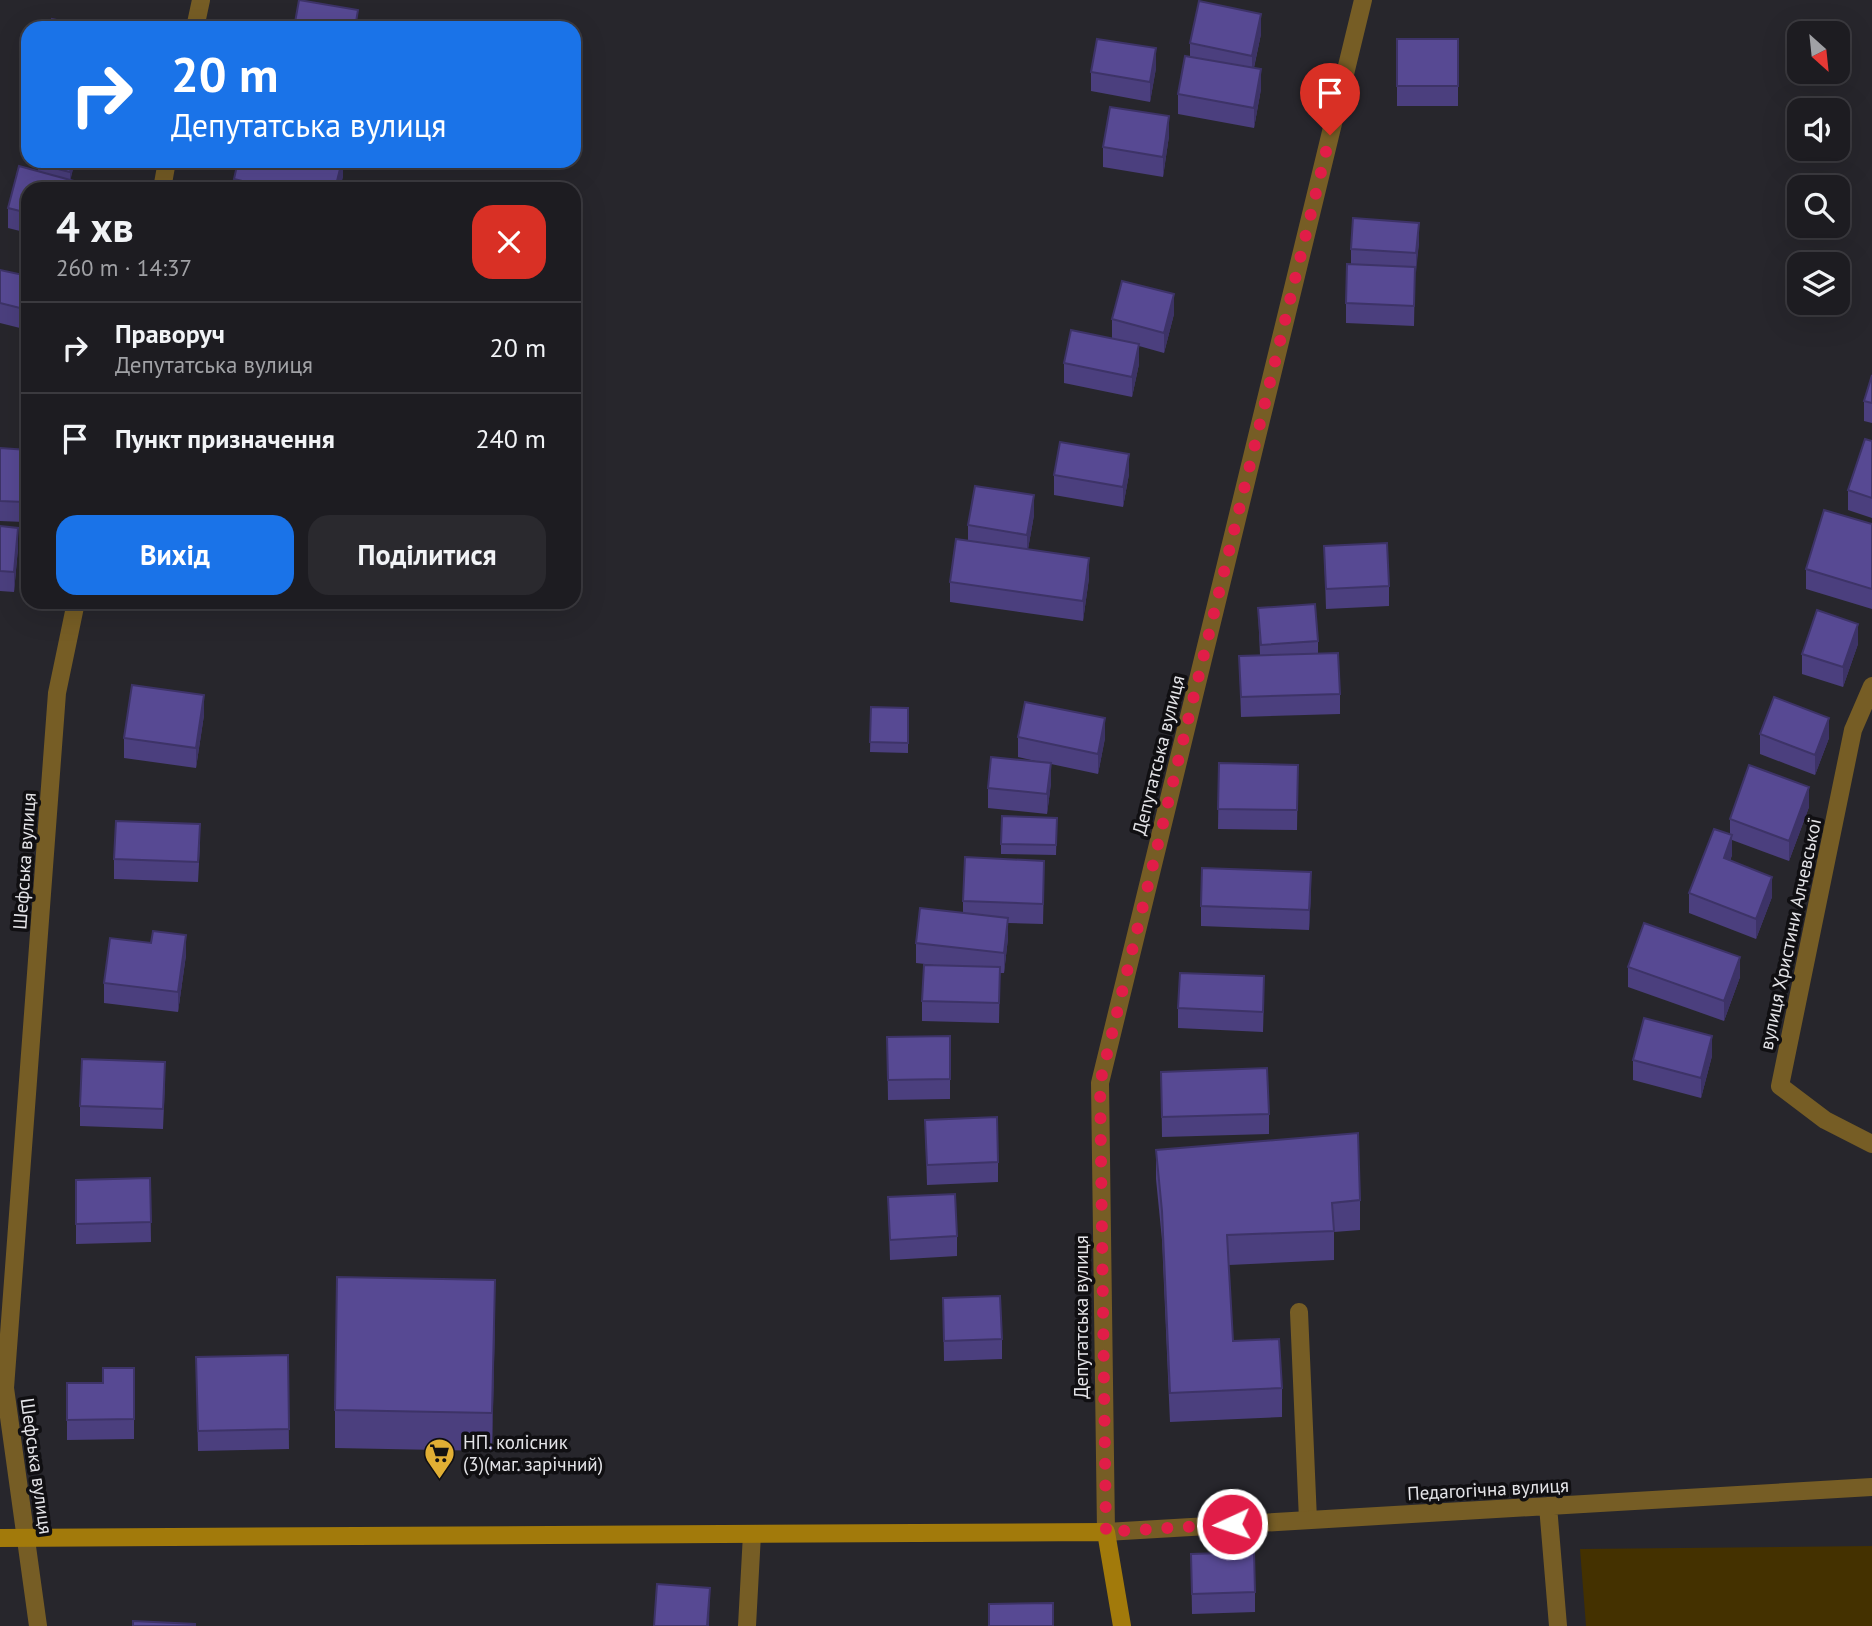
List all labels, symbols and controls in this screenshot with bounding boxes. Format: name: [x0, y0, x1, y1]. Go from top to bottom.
north arrow: [1787, 21, 1850, 84]
map controls: [1787, 21, 1850, 315]
text: 20 m: [171, 42, 278, 106]
icon: right: [56, 49, 147, 140]
pin: [1300, 63, 1360, 135]
icon: arrive: [1311, 74, 1349, 112]
button: sound: [1787, 98, 1850, 161]
text: Депутатська вулиця: [171, 104, 447, 146]
button: search: [1787, 175, 1850, 238]
text: 4 хв: [56, 199, 134, 254]
button: close: [472, 205, 546, 279]
button: layers: [1787, 252, 1850, 315]
text: 260 m · 14:37: [56, 253, 192, 282]
text: Праворуч: [115, 317, 225, 350]
icon: right: [56, 329, 94, 367]
text: 20 m: [490, 331, 546, 364]
text: Депутатська вулиця: [115, 350, 313, 379]
icon: arrive: [56, 420, 94, 458]
text: Пункт призначення: [115, 422, 335, 455]
text: 240 m: [475, 422, 546, 455]
button: Вихід: [56, 515, 294, 595]
button: Поділитися: [308, 515, 546, 595]
street label: Депутатська вулиця: [1127, 673, 1189, 837]
street label: Шефська вулиця: [7, 792, 41, 930]
street label: вулиця Христини Алчевської: [1754, 816, 1826, 1052]
street label: Депутатська вулиця: [1069, 1235, 1093, 1399]
street label: Шефська вулиця: [16, 1396, 58, 1536]
place label: НП. колісник (3)(маг. зарічний): [463, 1430, 603, 1476]
supermarket icon: НП. колісник (3)(маг. зарічний): [423, 1436, 457, 1480]
street label: Педагогічна вулиця: [1406, 1473, 1570, 1505]
position arrow: [1195, 1487, 1269, 1561]

